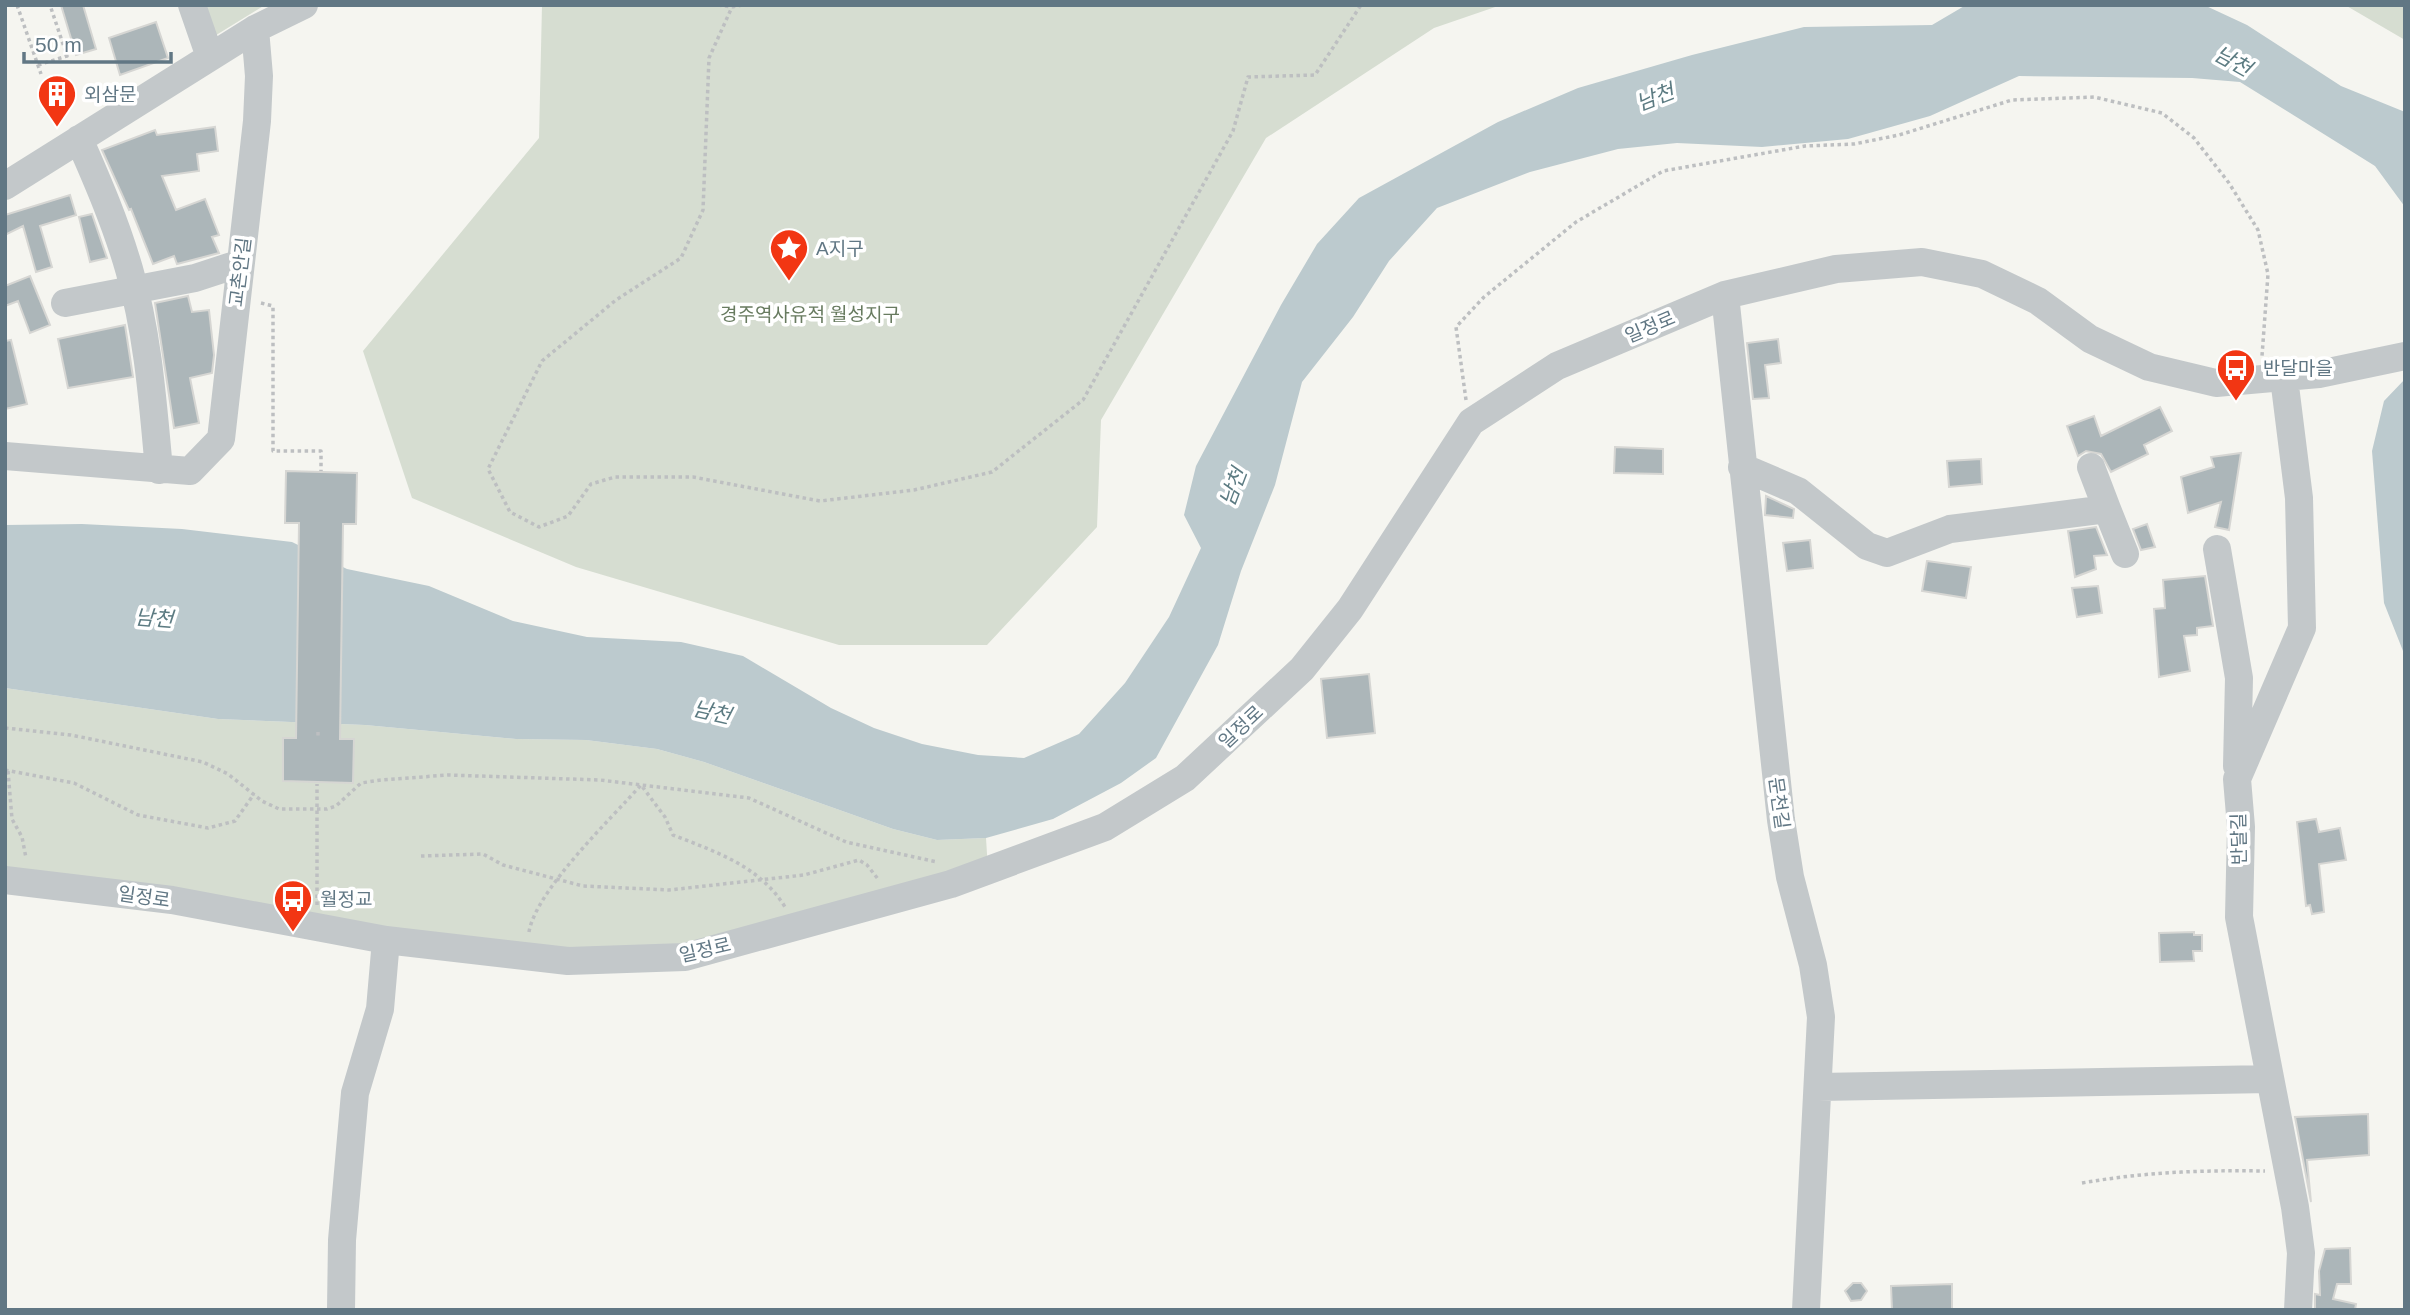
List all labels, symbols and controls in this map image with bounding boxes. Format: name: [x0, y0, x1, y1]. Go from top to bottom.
scale bar: [24, 21, 172, 65]
text: 50 m: [35, 33, 82, 56]
water label: 남천: [2211, 42, 2258, 82]
building icon: 외삼문: [36, 73, 78, 128]
water label: 남천: [1633, 78, 1680, 115]
place label: 외삼문: [84, 84, 136, 105]
place icon: A지구: [768, 227, 810, 282]
street label: 교촌안길: [225, 236, 255, 308]
place label: A지구: [816, 238, 864, 259]
park label: 경주역사유적 월성지구: [720, 304, 900, 325]
street label: 일정로: [1622, 307, 1678, 347]
bus stop icon: 반달마을: [2215, 347, 2257, 402]
place label: 반달마을: [2263, 358, 2333, 379]
water label: 남천: [1215, 462, 1252, 509]
water label: 남천: [134, 605, 177, 631]
water label: 남천: [691, 696, 736, 728]
street label: 일정로: [1215, 701, 1267, 753]
street label: 문천길: [1765, 776, 1793, 830]
street label: 반달길: [2228, 813, 2250, 865]
bus stop icon: 월정교: [272, 878, 314, 933]
street label: 일정로: [117, 883, 171, 911]
place label: 월정교: [320, 889, 372, 910]
street label: 일정로: [677, 934, 733, 966]

